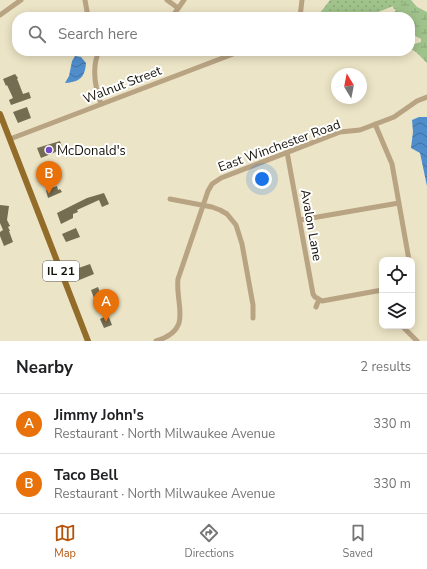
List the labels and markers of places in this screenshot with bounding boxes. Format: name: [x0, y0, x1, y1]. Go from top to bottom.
place label: McDonald's: [57, 142, 126, 160]
marker: McDonald's: [44, 145, 54, 155]
pin: B: [36, 161, 62, 194]
pin: A: [93, 289, 119, 322]

